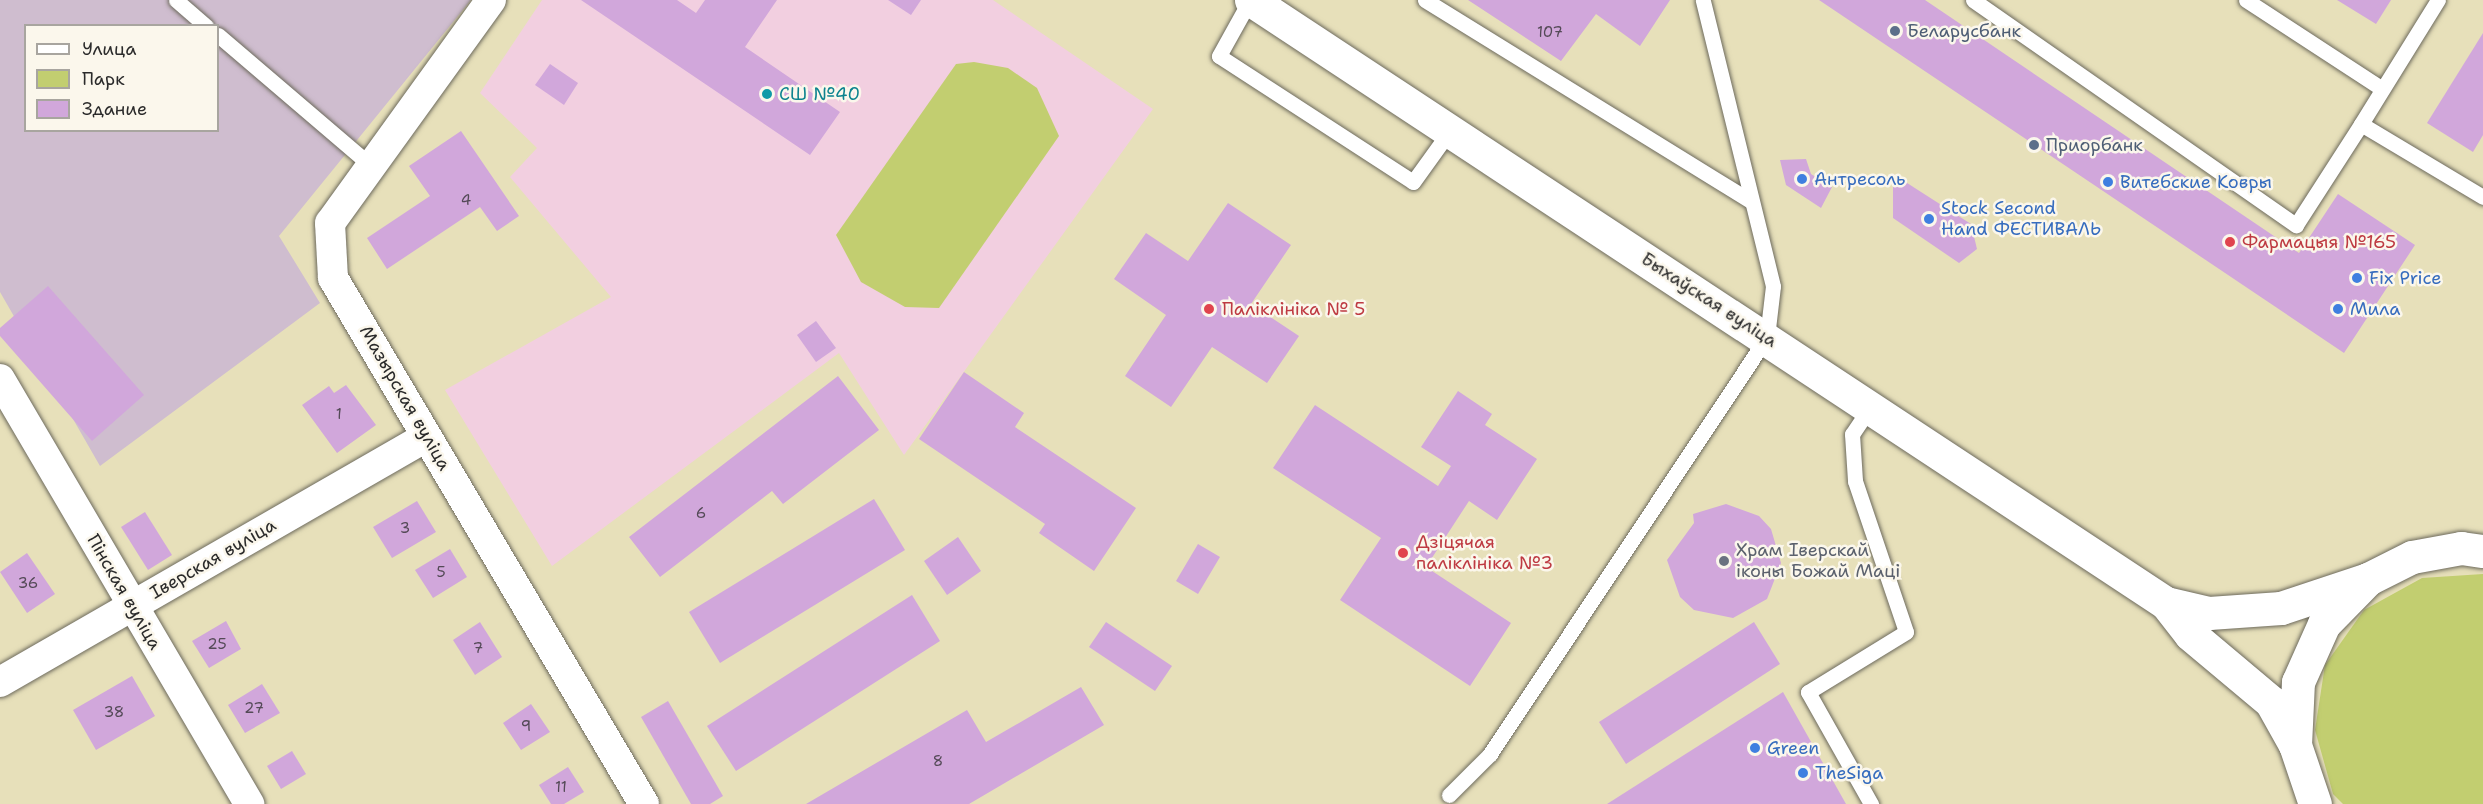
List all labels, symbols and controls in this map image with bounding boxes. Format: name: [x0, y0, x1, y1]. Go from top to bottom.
place label: Беларусбанк: [1907, 20, 2021, 42]
legend: [24, 24, 219, 132]
house number: 107: [1537, 24, 1563, 42]
marker: Беларусбанк: [1888, 24, 1902, 38]
text: Улица: [82, 37, 136, 61]
text: Парк: [82, 67, 125, 91]
place label: СШ №40: [779, 83, 860, 105]
marker: СШ №40: [760, 87, 774, 101]
text: Здание: [82, 97, 147, 121]
place label: Приорбанк: [2046, 134, 2143, 156]
marker: Приорбанк: [2027, 138, 2041, 152]
place label: Антресоль: [1814, 168, 1905, 190]
place label: Витебские Ковры: [2120, 171, 2272, 193]
marker: Антресоль: [1795, 172, 1809, 186]
marker: Витебские Ковры: [2101, 175, 2115, 189]
house number: 4: [461, 192, 471, 210]
place label: Stock Second Hand ФЕСТИВАЛЬ: [1941, 198, 2101, 240]
marker: Stock Second Hand ФЕСТИВАЛЬ: [1922, 212, 1936, 226]
place label: Фармацыя №165: [2242, 231, 2396, 253]
marker: Фармацыя №165: [2223, 235, 2237, 249]
street label: Быхаўская вуліца: [1637, 248, 1781, 352]
place label: Fix Price: [2369, 267, 2441, 289]
marker: Fix Price: [2350, 271, 2364, 285]
place label: Паліклініка № 5: [1222, 298, 1365, 320]
place label: Мила: [2350, 298, 2401, 320]
marker: Паліклініка № 5: [1200, 300, 1218, 318]
marker: Мила: [2331, 302, 2345, 316]
street label: Мазырская вуліца: [355, 322, 455, 474]
house number: 1: [336, 406, 342, 424]
house number: 6: [696, 505, 706, 523]
street label: Іверская вуліца: [146, 514, 280, 604]
house number: 3: [400, 520, 410, 538]
street label: Пінская вуліца: [82, 530, 166, 654]
place label: Дзіцячая паліклініка №3: [1416, 532, 1553, 574]
place label: Храм Іверскай іконы Божай Маці: [1736, 540, 1900, 582]
marker: Дзіцячая паліклініка №3: [1394, 544, 1412, 562]
marker: Храм Іверскай іконы Божай Маці: [1717, 554, 1731, 568]
house number: 5: [436, 564, 446, 582]
house number: 36: [18, 575, 38, 593]
house number: 25: [207, 636, 227, 654]
house number: 7: [473, 640, 483, 658]
house number: 27: [244, 700, 264, 718]
house number: 38: [104, 704, 124, 722]
house number: 9: [521, 718, 531, 736]
place label: Green: [1767, 737, 1819, 759]
marker: Green: [1748, 741, 1762, 755]
house number: 8: [933, 753, 943, 771]
place label: TheSiga: [1815, 762, 1883, 784]
marker: TheSiga: [1796, 766, 1810, 780]
house number: 11: [555, 779, 567, 797]

